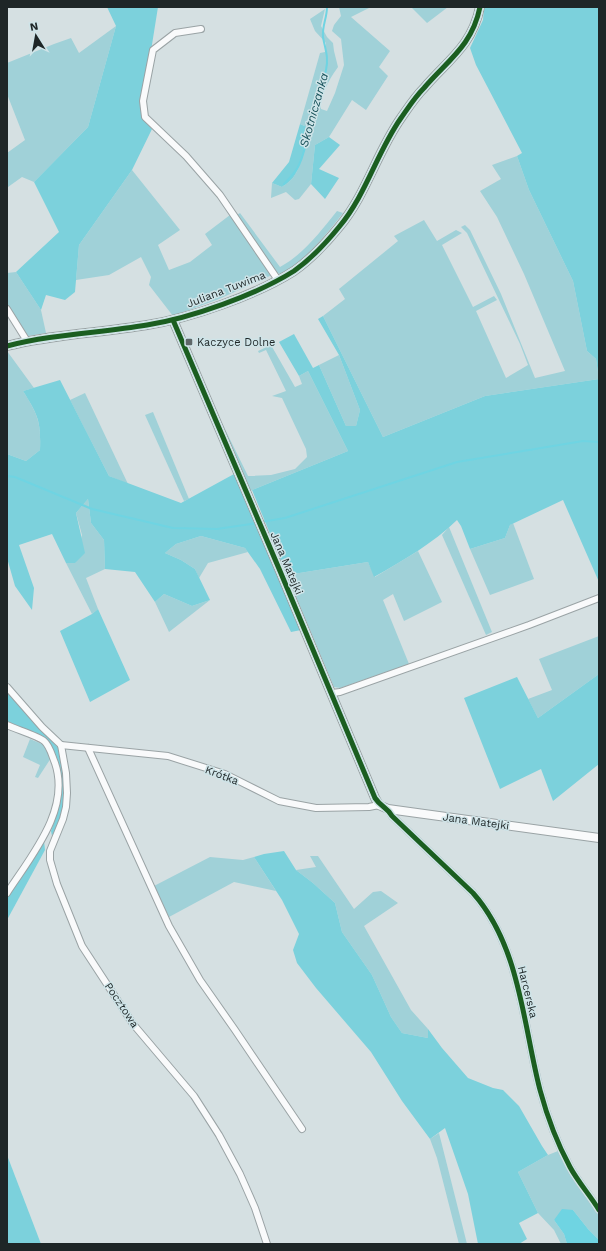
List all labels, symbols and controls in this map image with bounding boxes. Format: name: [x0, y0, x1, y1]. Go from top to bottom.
north arrow: [16, 16, 56, 56]
text: N: [29, 20, 39, 34]
water label: Skotniczanka: [297, 71, 331, 149]
street label: Juliana Tuwima: [185, 268, 267, 310]
place label: Kaczyce Dolne: [197, 336, 275, 349]
marker: Kaczyce Dolne: [184, 337, 194, 347]
street label: Jana Matejki: [267, 530, 306, 597]
street label: Krótka: [203, 763, 240, 788]
street label: Jana Matejki: [442, 810, 510, 833]
street label: Harcerska: [515, 965, 540, 1020]
street label: Pocztowa: [102, 980, 141, 1030]

